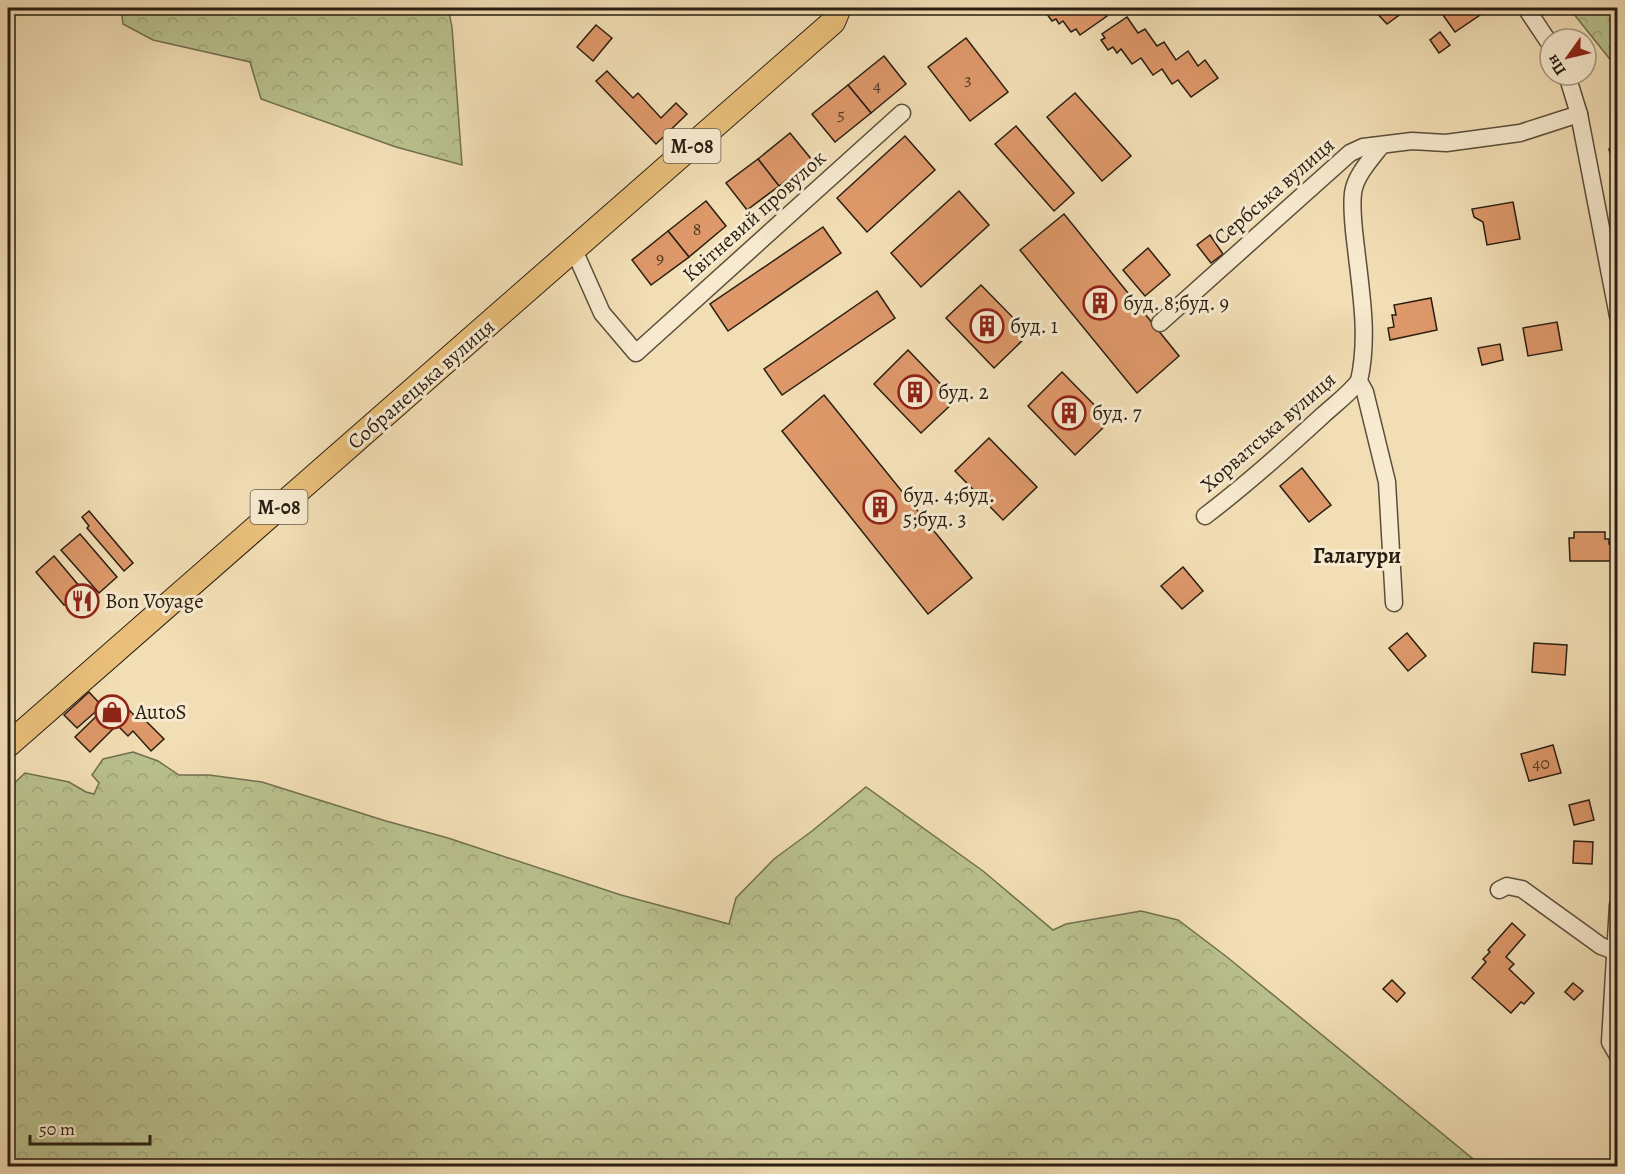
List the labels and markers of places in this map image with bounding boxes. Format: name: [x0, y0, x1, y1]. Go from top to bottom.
building icon: буд. 8;буд. 9: [1082, 285, 1118, 321]
place label: буд. 8;буд. 9: [1123, 289, 1229, 317]
building icon: буд. 1: [969, 308, 1005, 344]
place label: буд. 1: [1010, 312, 1058, 340]
building icon: буд. 2: [897, 374, 933, 410]
place label: буд. 2: [938, 378, 989, 406]
building icon: буд. 7: [1051, 395, 1087, 431]
place label: буд. 7: [1092, 399, 1142, 427]
place label: буд. 4;буд. 5;буд. 3: [903, 481, 995, 533]
building icon: буд. 4;буд. 5;буд. 3: [862, 489, 898, 525]
restaurant icon: Bon Voyage: [64, 583, 100, 619]
place label: Bon Voyage: [105, 587, 204, 615]
shop icon: AutoS: [94, 694, 130, 730]
place label: AutoS: [134, 698, 187, 726]

